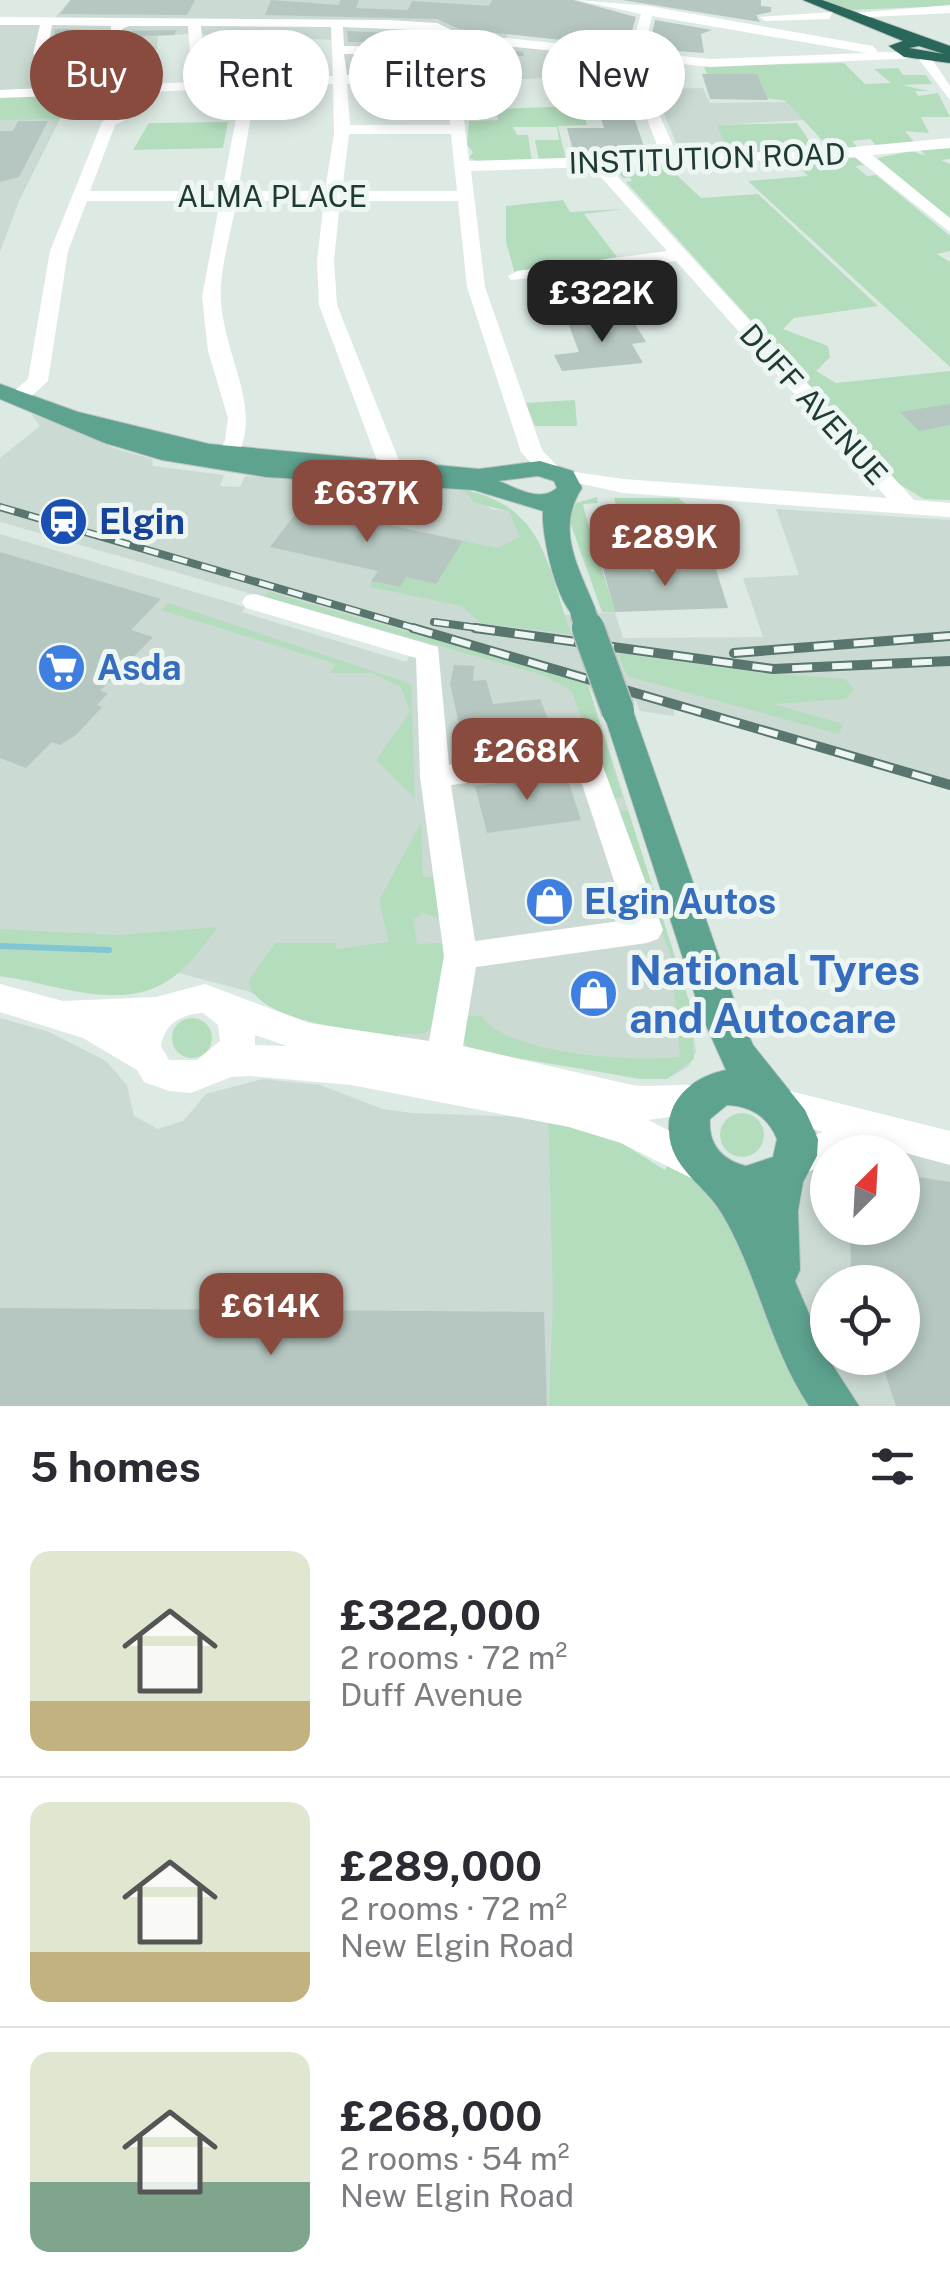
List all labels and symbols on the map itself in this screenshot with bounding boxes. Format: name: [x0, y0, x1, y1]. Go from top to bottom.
street label: INSTITUTION ROAD: [568, 135, 846, 181]
street label: ALMA PLACE: [177, 178, 367, 214]
pin: £322K: [532, 260, 672, 345]
street label: DUFF AVENUE: [732, 316, 896, 492]
pin: £637K: [297, 460, 437, 545]
station icon: Elgin: [38, 495, 90, 547]
place label: Elgin: [99, 501, 185, 542]
pin: £289K: [595, 504, 735, 589]
supermarket icon: Asda: [36, 641, 88, 693]
place label: Asda: [97, 647, 181, 688]
pin: £268K: [457, 718, 597, 803]
shop icon: Elgin Autos: [523, 875, 575, 927]
place label: Elgin Autos: [584, 881, 776, 922]
place label: National Tyres and Autocare: [629, 945, 920, 1042]
shop icon: National Tyres and Autocare: [568, 967, 620, 1019]
north arrow: [810, 1135, 920, 1245]
pin: £614K: [201, 1273, 341, 1358]

